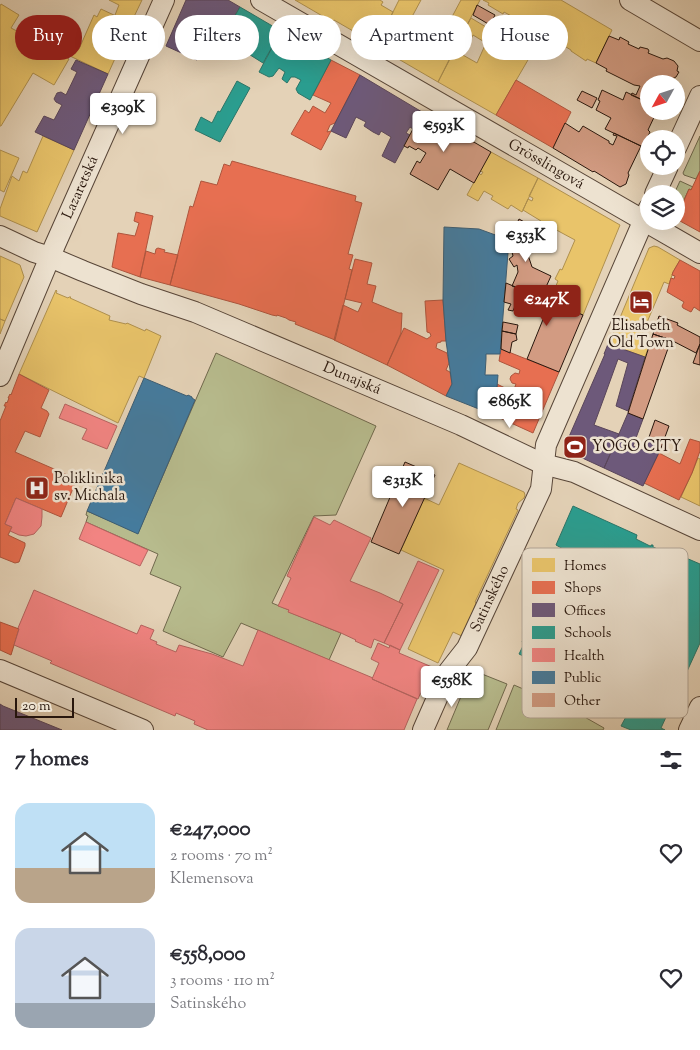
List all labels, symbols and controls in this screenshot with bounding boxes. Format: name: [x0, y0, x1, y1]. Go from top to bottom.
chip: Buy: [15, 15, 82, 60]
chip: Rent: [92, 15, 165, 60]
chip: Filters: [175, 15, 259, 60]
chip: New: [269, 15, 341, 60]
chip: Apartment: [351, 15, 472, 60]
chip: House: [482, 15, 568, 60]
north arrow: [640, 75, 685, 120]
map controls: [640, 75, 685, 230]
pin: €309K: [88, 92, 158, 135]
text: €309K: [101, 97, 145, 120]
pin: €593K: [409, 110, 479, 153]
text: €593K: [423, 115, 465, 138]
button: locate: [640, 130, 685, 175]
street label: Grösslingová: [504, 134, 588, 195]
street label: Lazaretská: [57, 153, 104, 222]
button: layers: [640, 185, 685, 230]
pin: €353K: [491, 220, 561, 263]
text: €353K: [506, 225, 546, 248]
pin: €247K: [512, 284, 582, 327]
text: €247K: [525, 289, 569, 312]
hotel icon: Elisabeth Old Town: [628, 289, 654, 315]
place label: Elisabeth Old Town: [608, 316, 674, 354]
street label: Dunajská: [320, 357, 384, 400]
pin: €865K: [475, 386, 545, 429]
text: €865K: [489, 391, 531, 414]
sports icon: YOGO CITY: [562, 434, 588, 460]
place label: YOGO CITY: [592, 437, 682, 458]
pin: €313K: [368, 466, 438, 508]
place label: Poliklinika sv. Michala: [54, 469, 126, 507]
text: €313K: [383, 470, 423, 493]
hospital icon: Poliklinika sv. Michala: [24, 475, 50, 501]
legend: [522, 548, 688, 718]
text: Homes: [564, 557, 606, 577]
street label: Satinského: [465, 562, 515, 636]
text: Shops: [564, 579, 601, 599]
text: Offices: [564, 602, 606, 622]
text: Schools: [564, 624, 611, 644]
text: Health: [564, 647, 605, 667]
pin: €558K: [417, 666, 487, 708]
text: Public: [564, 669, 601, 689]
text: €558K: [432, 670, 472, 693]
text: Other: [564, 692, 601, 712]
scale bar: [15, 695, 74, 718]
text: 20 m: [22, 697, 51, 717]
text: 7 homes: [15, 745, 89, 775]
icon: filters: [657, 746, 685, 774]
text: €247,000: [170, 815, 251, 845]
icon: home: [55, 823, 115, 883]
icon: heart: [657, 839, 685, 867]
text: 2 rooms · 70 m²: [170, 845, 273, 868]
text: Klemensova: [170, 868, 254, 891]
text: €558,000: [170, 940, 246, 970]
icon: home: [55, 948, 115, 1008]
icon: heart: [657, 964, 685, 992]
text: 3 rooms · 110 m²: [170, 970, 275, 993]
text: Satinského: [170, 993, 246, 1016]

